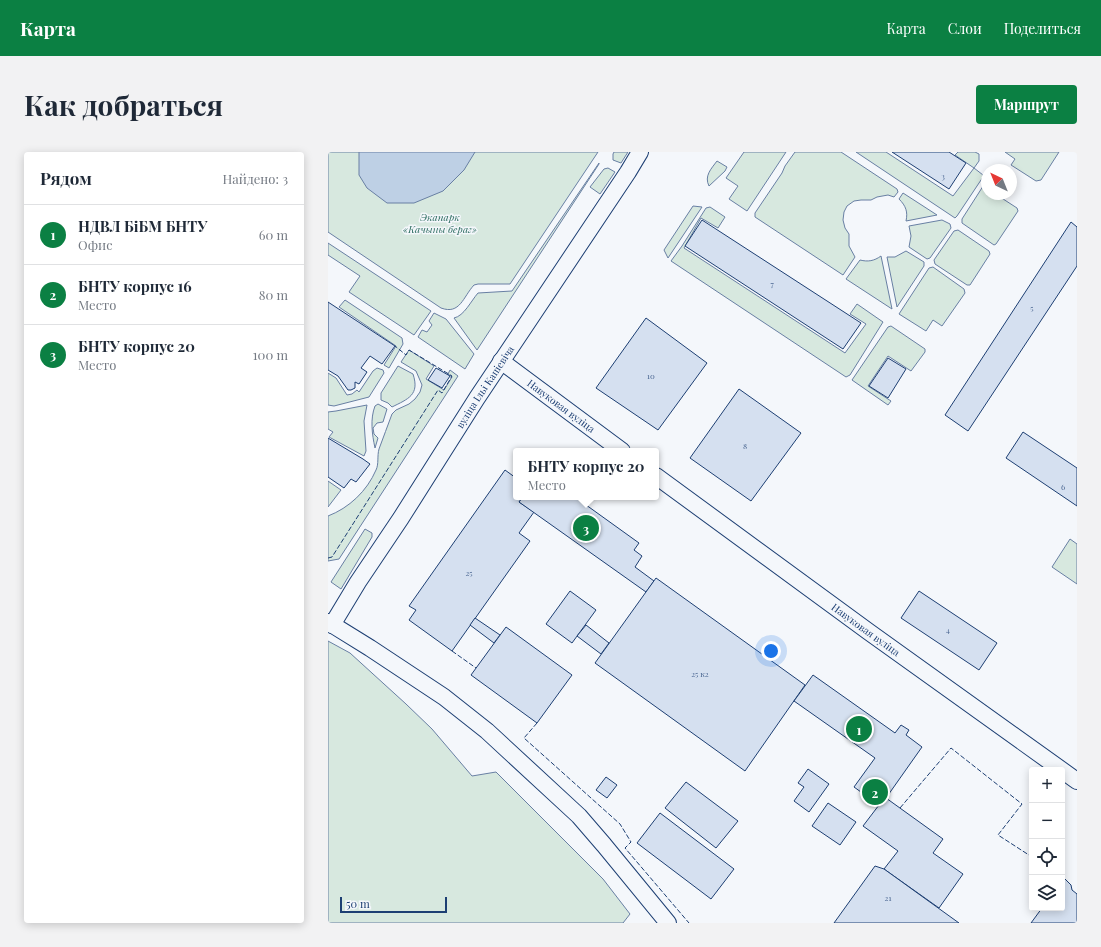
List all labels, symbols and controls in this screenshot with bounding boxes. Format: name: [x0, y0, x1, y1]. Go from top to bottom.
text: Карта: [20, 15, 76, 41]
text: Карта: [886, 19, 926, 38]
text: Слои: [948, 19, 982, 38]
text: Поделиться: [1004, 19, 1081, 38]
button: Маршрут: [976, 85, 1077, 124]
text: Как добраться: [24, 86, 223, 123]
north arrow: [981, 164, 1017, 200]
text: Рядом: [40, 167, 92, 189]
text: Найдено: 3: [223, 170, 288, 187]
house number: 3: [941, 170, 945, 181]
park label: Экапарк «Качыны бераг»: [403, 210, 477, 236]
text: НДВЛ БіБМ БНТУ: [78, 216, 207, 236]
text: 1: [51, 226, 55, 243]
text: 60 m: [259, 226, 288, 243]
text: Офис: [78, 236, 112, 253]
text: БНТУ корпус 16: [78, 276, 192, 296]
house number: 7: [770, 278, 774, 289]
text: 2: [50, 286, 56, 303]
text: 80 m: [259, 286, 288, 303]
text: Место: [78, 296, 116, 313]
house number: 5: [1030, 302, 1034, 313]
text: БНТУ корпус 20: [78, 336, 195, 356]
street label: вуліца Ільі Капіевіча: [453, 343, 517, 431]
text: 3: [50, 346, 56, 363]
text: 100 m: [253, 346, 288, 363]
text: Место: [78, 356, 116, 373]
house number: 10: [647, 370, 655, 381]
street label: Навуковая вуліца: [524, 376, 598, 436]
house number: 8: [743, 440, 747, 451]
popup: [513, 448, 659, 500]
text: БНТУ корпус 20: [528, 456, 644, 476]
text: Место: [528, 476, 566, 493]
house number: 6: [1061, 481, 1065, 492]
pin: 3: [573, 513, 599, 543]
house number: 25: [465, 567, 473, 578]
street label: Навуковая вуліца: [829, 600, 903, 659]
house number: 4: [946, 624, 950, 635]
your location: [761, 641, 781, 661]
house number: 25 к2: [691, 668, 709, 679]
pin: 1: [846, 714, 872, 744]
map controls: [1029, 767, 1065, 911]
button: +: [1029, 767, 1065, 803]
pin: 2: [862, 777, 888, 807]
button: −: [1029, 803, 1065, 839]
button: locate: [1029, 839, 1065, 875]
button: layers: [1029, 875, 1065, 911]
house number: 21: [885, 892, 891, 903]
scale bar: [340, 895, 447, 914]
text: 50 m: [346, 896, 370, 911]

